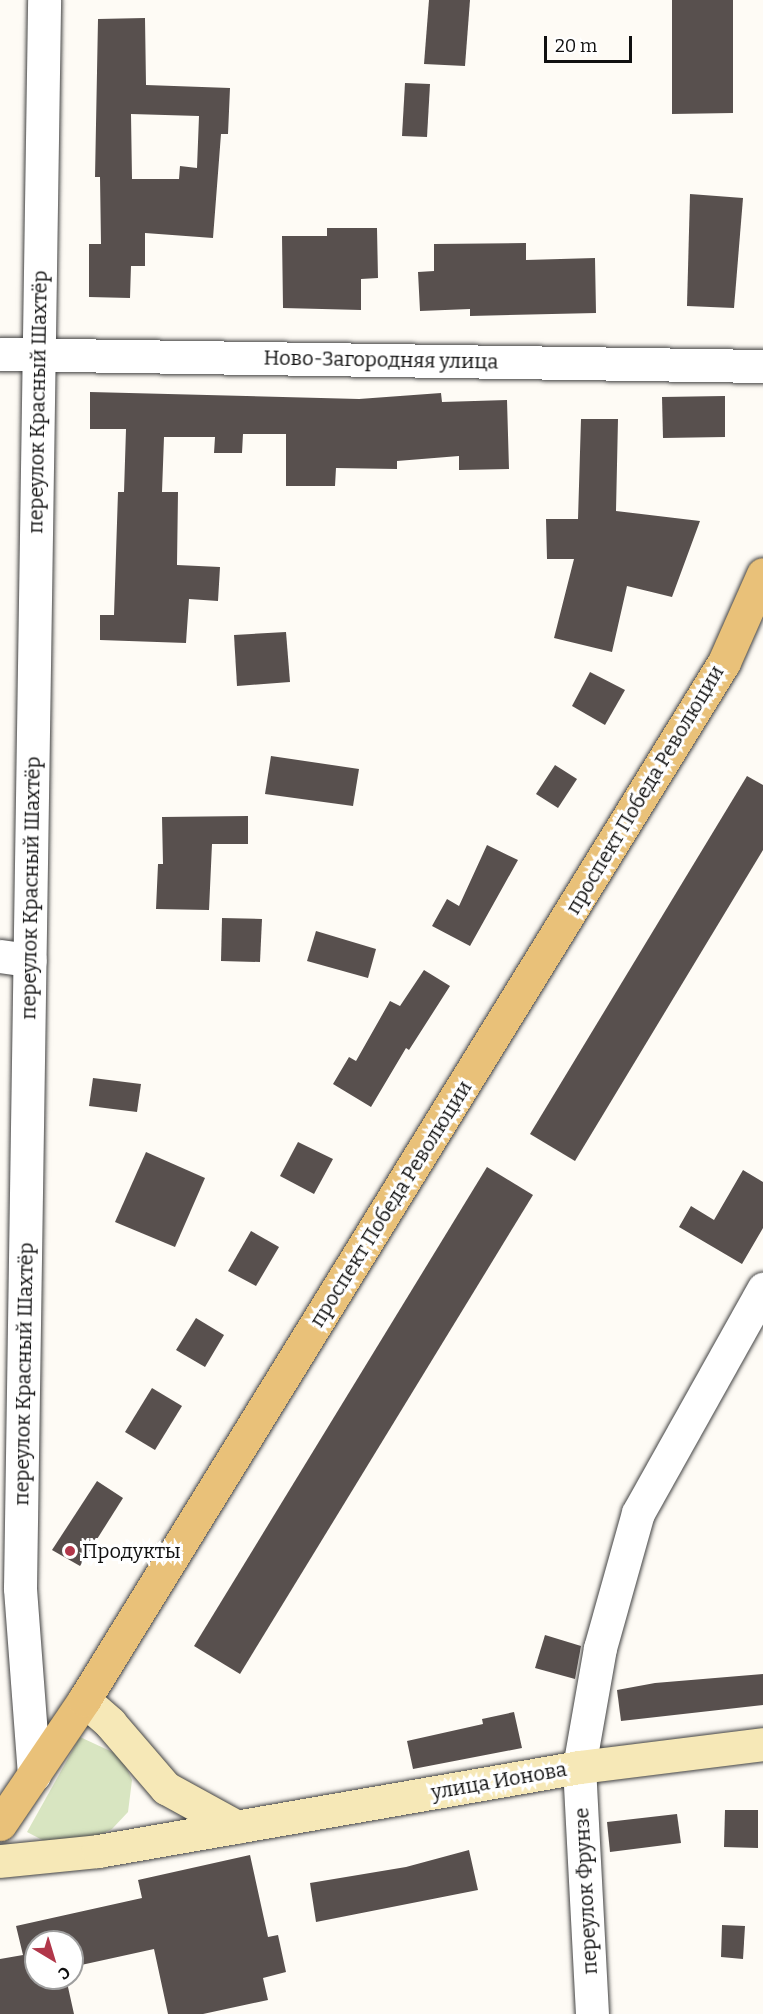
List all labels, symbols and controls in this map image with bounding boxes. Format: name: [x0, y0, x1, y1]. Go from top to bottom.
scale bar: [547, 24, 636, 62]
text: 20 m: [555, 35, 597, 57]
street label: переулок Красный Шахтёр: [24, 270, 52, 534]
street label: Ново-Загородняя улица: [263, 346, 499, 374]
street label: проспект Победа Революции: [561, 661, 729, 919]
street label: переулок Красный Шахтёр: [17, 756, 45, 1020]
street label: проспект Победа Революции: [305, 1077, 477, 1331]
street label: переулок Красный Шахтёр: [10, 1242, 38, 1506]
place label: Продукты: [82, 1539, 181, 1563]
marker: Продукты: [63, 1544, 77, 1558]
street label: улица Ионова: [429, 1757, 569, 1805]
street label: переулок Фрунзе: [570, 1807, 602, 1975]
north arrow: [24, 1930, 84, 1990]
text: С: [54, 1962, 74, 1984]

